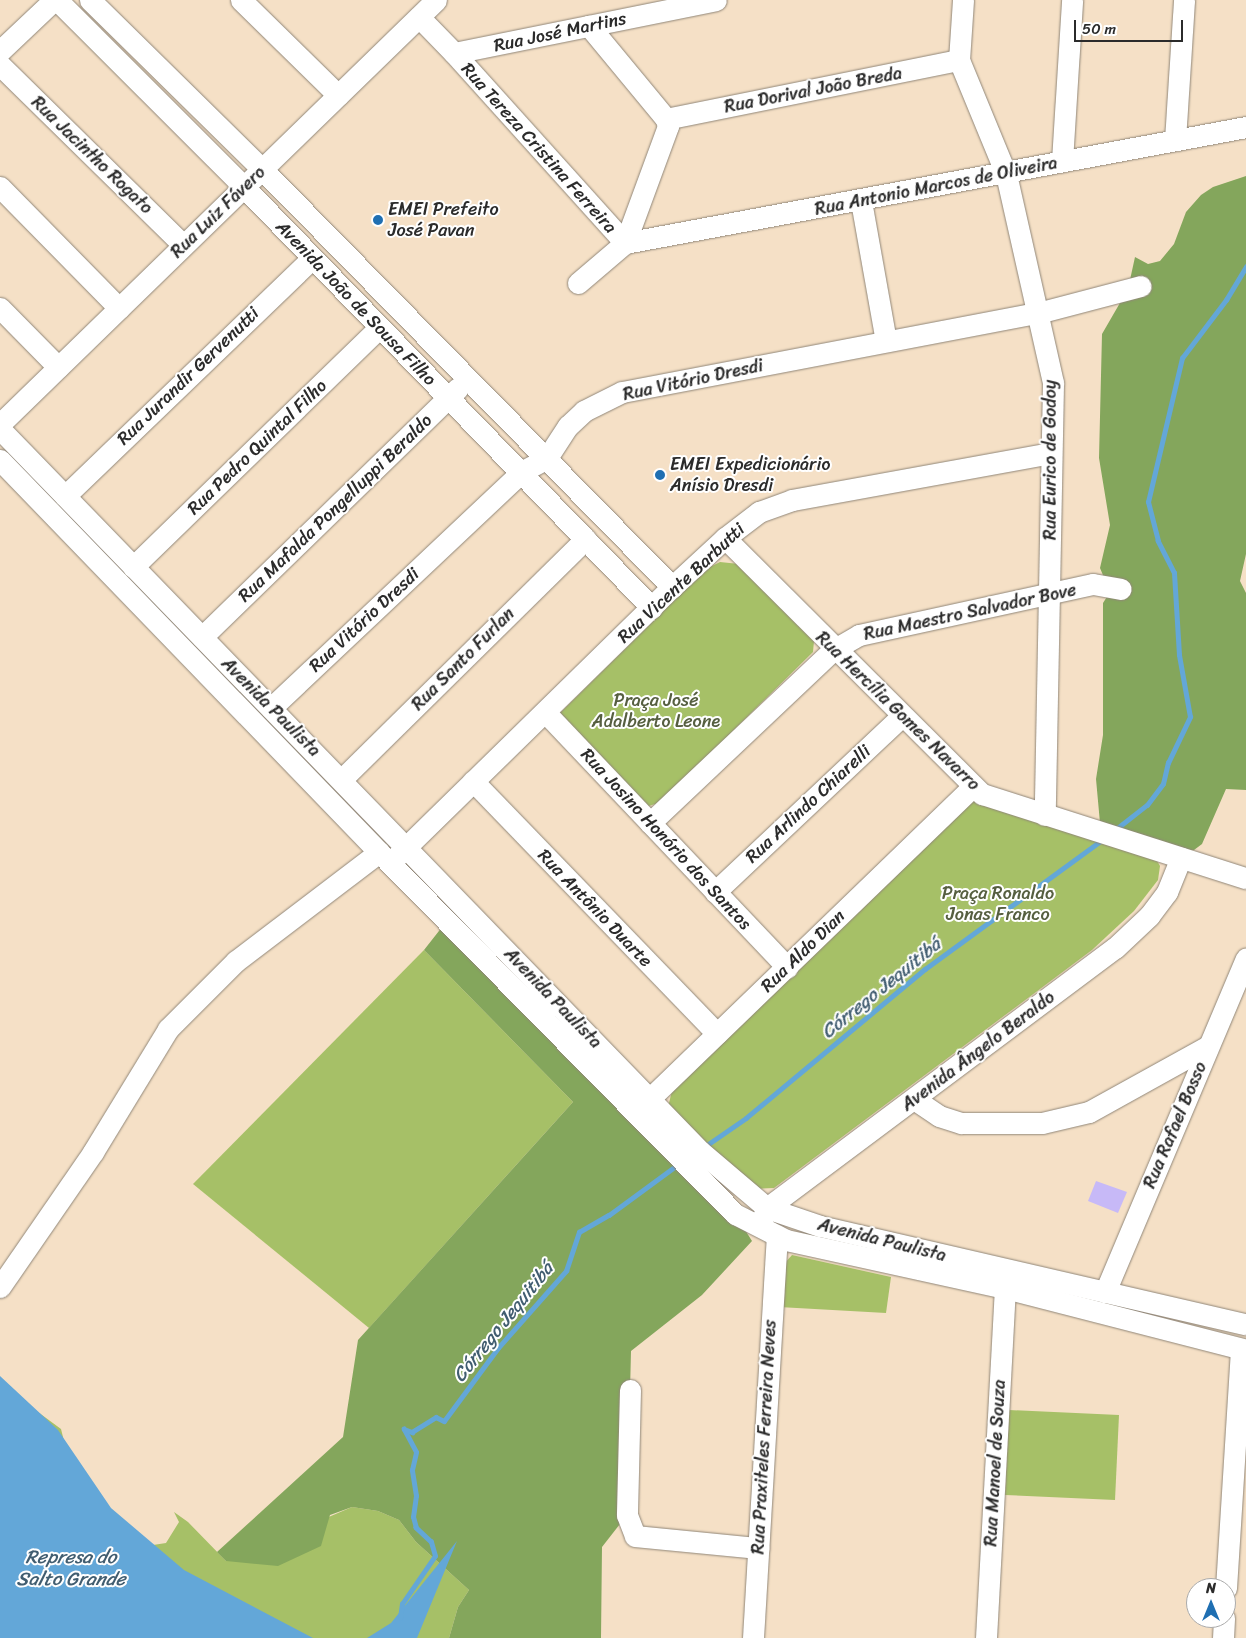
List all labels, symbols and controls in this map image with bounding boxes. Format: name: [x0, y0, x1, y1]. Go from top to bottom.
street label: Rua José Martins: [491, 7, 629, 57]
scale bar: [1076, 10, 1185, 42]
text: 50 m: [1082, 16, 1116, 42]
street label: Rua Tereza Cristina Ferreira: [456, 58, 622, 238]
street label: Rua Dorival João Breda: [722, 62, 904, 118]
street label: Rua Jacintho Rogato: [27, 91, 157, 219]
street label: Rua Antonio Marcos de Oliveira: [813, 152, 1059, 220]
street label: Rua Luiz Fávero: [166, 161, 270, 263]
place label: EMEI Prefeito José Pavan: [388, 199, 499, 242]
marker: EMEI Prefeito José Pavan: [372, 214, 384, 226]
street label: Avenida João de Sousa Filho: [271, 216, 441, 390]
street label: Rua Jurandir Gervenutti: [112, 302, 264, 450]
street label: Rua Vitório Dresdi: [621, 355, 765, 405]
street label: Rua Pedro Quintal Filho: [182, 375, 332, 519]
street label: Rua Eurico de Godoy: [1039, 380, 1061, 540]
street label: Rua Mafalda Pongelluppi Beraldo: [234, 410, 436, 606]
place label: EMEI Expedicionário Anísio Dresdi: [670, 454, 830, 496]
marker: EMEI Expedicionário Anísio Dresdi: [654, 469, 666, 481]
street label: Rua Vicente Barbutti: [613, 519, 749, 647]
street label: Rua Vitório Dresdi: [304, 563, 424, 677]
street label: Rua Maestro Salvador Bove: [862, 579, 1078, 645]
street label: Rua Santo Furlan: [407, 603, 519, 715]
street label: Rua Hercília Gomes Navarro: [811, 627, 985, 795]
street label: Avenida Paulista: [217, 653, 325, 761]
park label: Praça José Adalberto Leone: [592, 690, 720, 732]
street label: Rua Arlindo Chiarelli: [741, 741, 875, 867]
street label: Rua Josino Honório dos Santos: [576, 743, 756, 935]
street label: Rua Antônio Duarte: [533, 845, 657, 971]
park label: Praça Ronaldo Jonas Franco: [942, 883, 1054, 926]
street label: Rua Aldo Dian: [756, 905, 850, 997]
water label: Córrego Jequitibá: [816, 933, 946, 1043]
street label: Avenida Paulista: [500, 943, 606, 1053]
street label: Avenida Ângelo Beraldo: [897, 986, 1059, 1116]
street label: Rua Rafael Bosso: [1138, 1058, 1212, 1192]
street label: Avenida Paulista: [816, 1214, 948, 1266]
water label: Córrego Jequitibá: [448, 1257, 558, 1387]
street label: Rua Praxiteles Ferreira Neves: [747, 1319, 781, 1555]
street label: Rua Manoel de Souza: [980, 1379, 1010, 1547]
water label: Represa do Salto Grande: [17, 1546, 125, 1590]
text: N: [1206, 1576, 1216, 1601]
north arrow: [1186, 1578, 1236, 1628]

